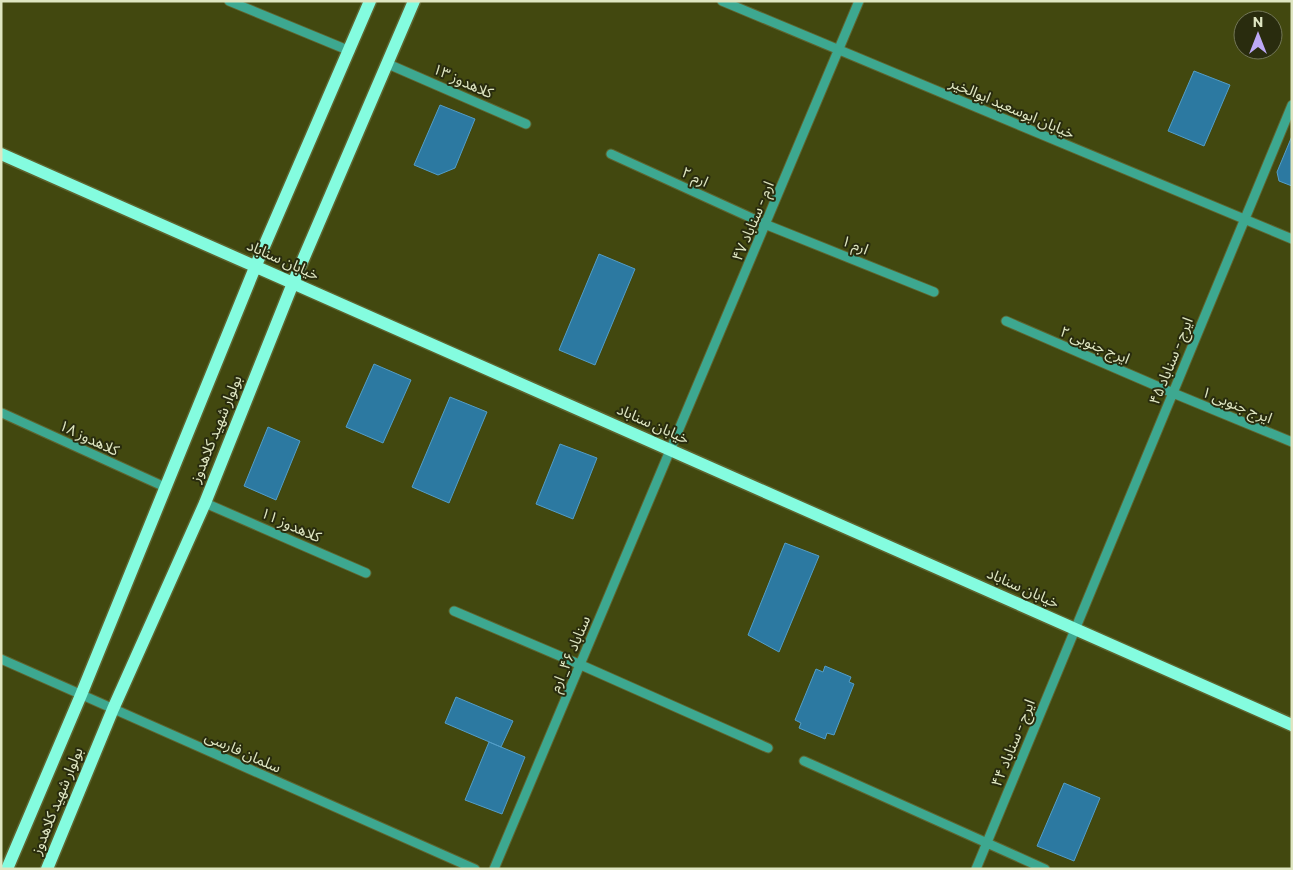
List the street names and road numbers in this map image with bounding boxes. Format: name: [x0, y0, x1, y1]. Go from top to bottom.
street label: کلاهدوز ۱۳: [430, 59, 497, 103]
street label: خیابان ابوسعید ابوالخیر: [946, 72, 1078, 143]
street label: ارم ۲: [678, 162, 712, 193]
street label: ارم - سناباد ۴۷: [727, 178, 780, 264]
street label: ارم ۱: [838, 231, 871, 260]
street label: خیابان سناباد: [244, 235, 322, 284]
street label: ایرج - سناباد ۴۵: [1144, 314, 1199, 408]
street label: ایرج جنوبی ۲: [1056, 321, 1133, 371]
street label: بولوار شهید کلاهدوز: [185, 372, 246, 486]
street label: ایرج جنوبی ۱: [1198, 382, 1275, 430]
street label: خیابان سناباد: [614, 399, 692, 448]
street label: کلاهدوز ۱۸: [56, 415, 123, 460]
street label: کلاهدوز ۱۱: [258, 503, 325, 547]
street label: خیابان سناباد: [984, 563, 1062, 612]
street label: سناباد ۴۶_ ارم: [545, 612, 596, 696]
street label: ایرج - سناباد ۴۴: [986, 696, 1041, 790]
street label: سلمان فارسی: [202, 726, 284, 777]
street label: بولوار شهید کلاهدوز: [26, 744, 87, 858]

